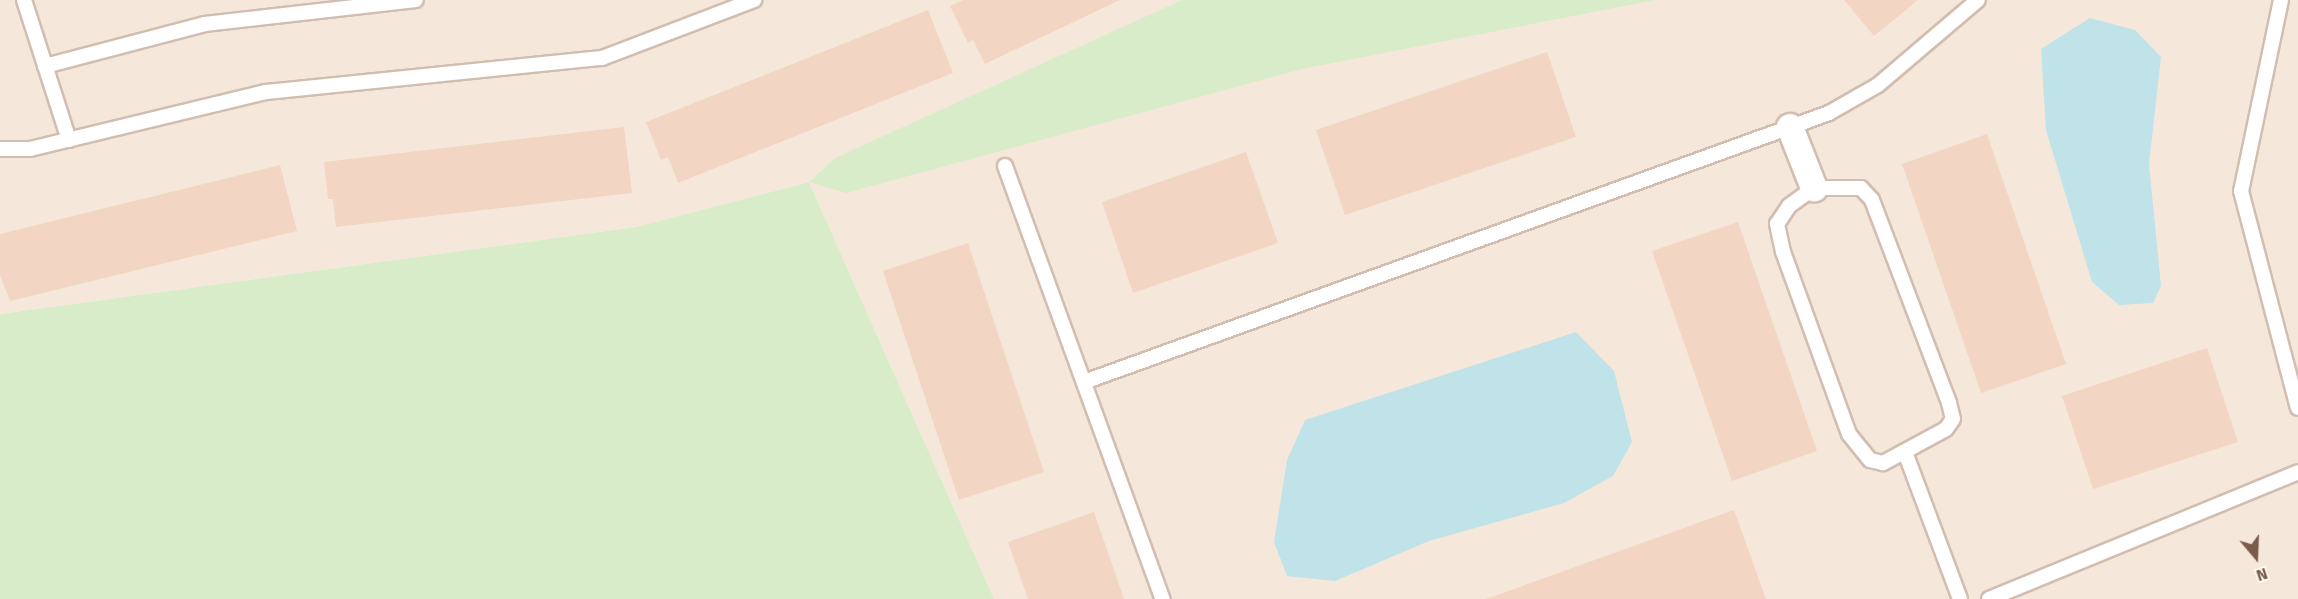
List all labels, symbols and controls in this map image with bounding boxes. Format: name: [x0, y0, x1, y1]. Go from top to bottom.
north arrow: [2226, 527, 2286, 587]
text: N: [2254, 564, 2270, 585]

